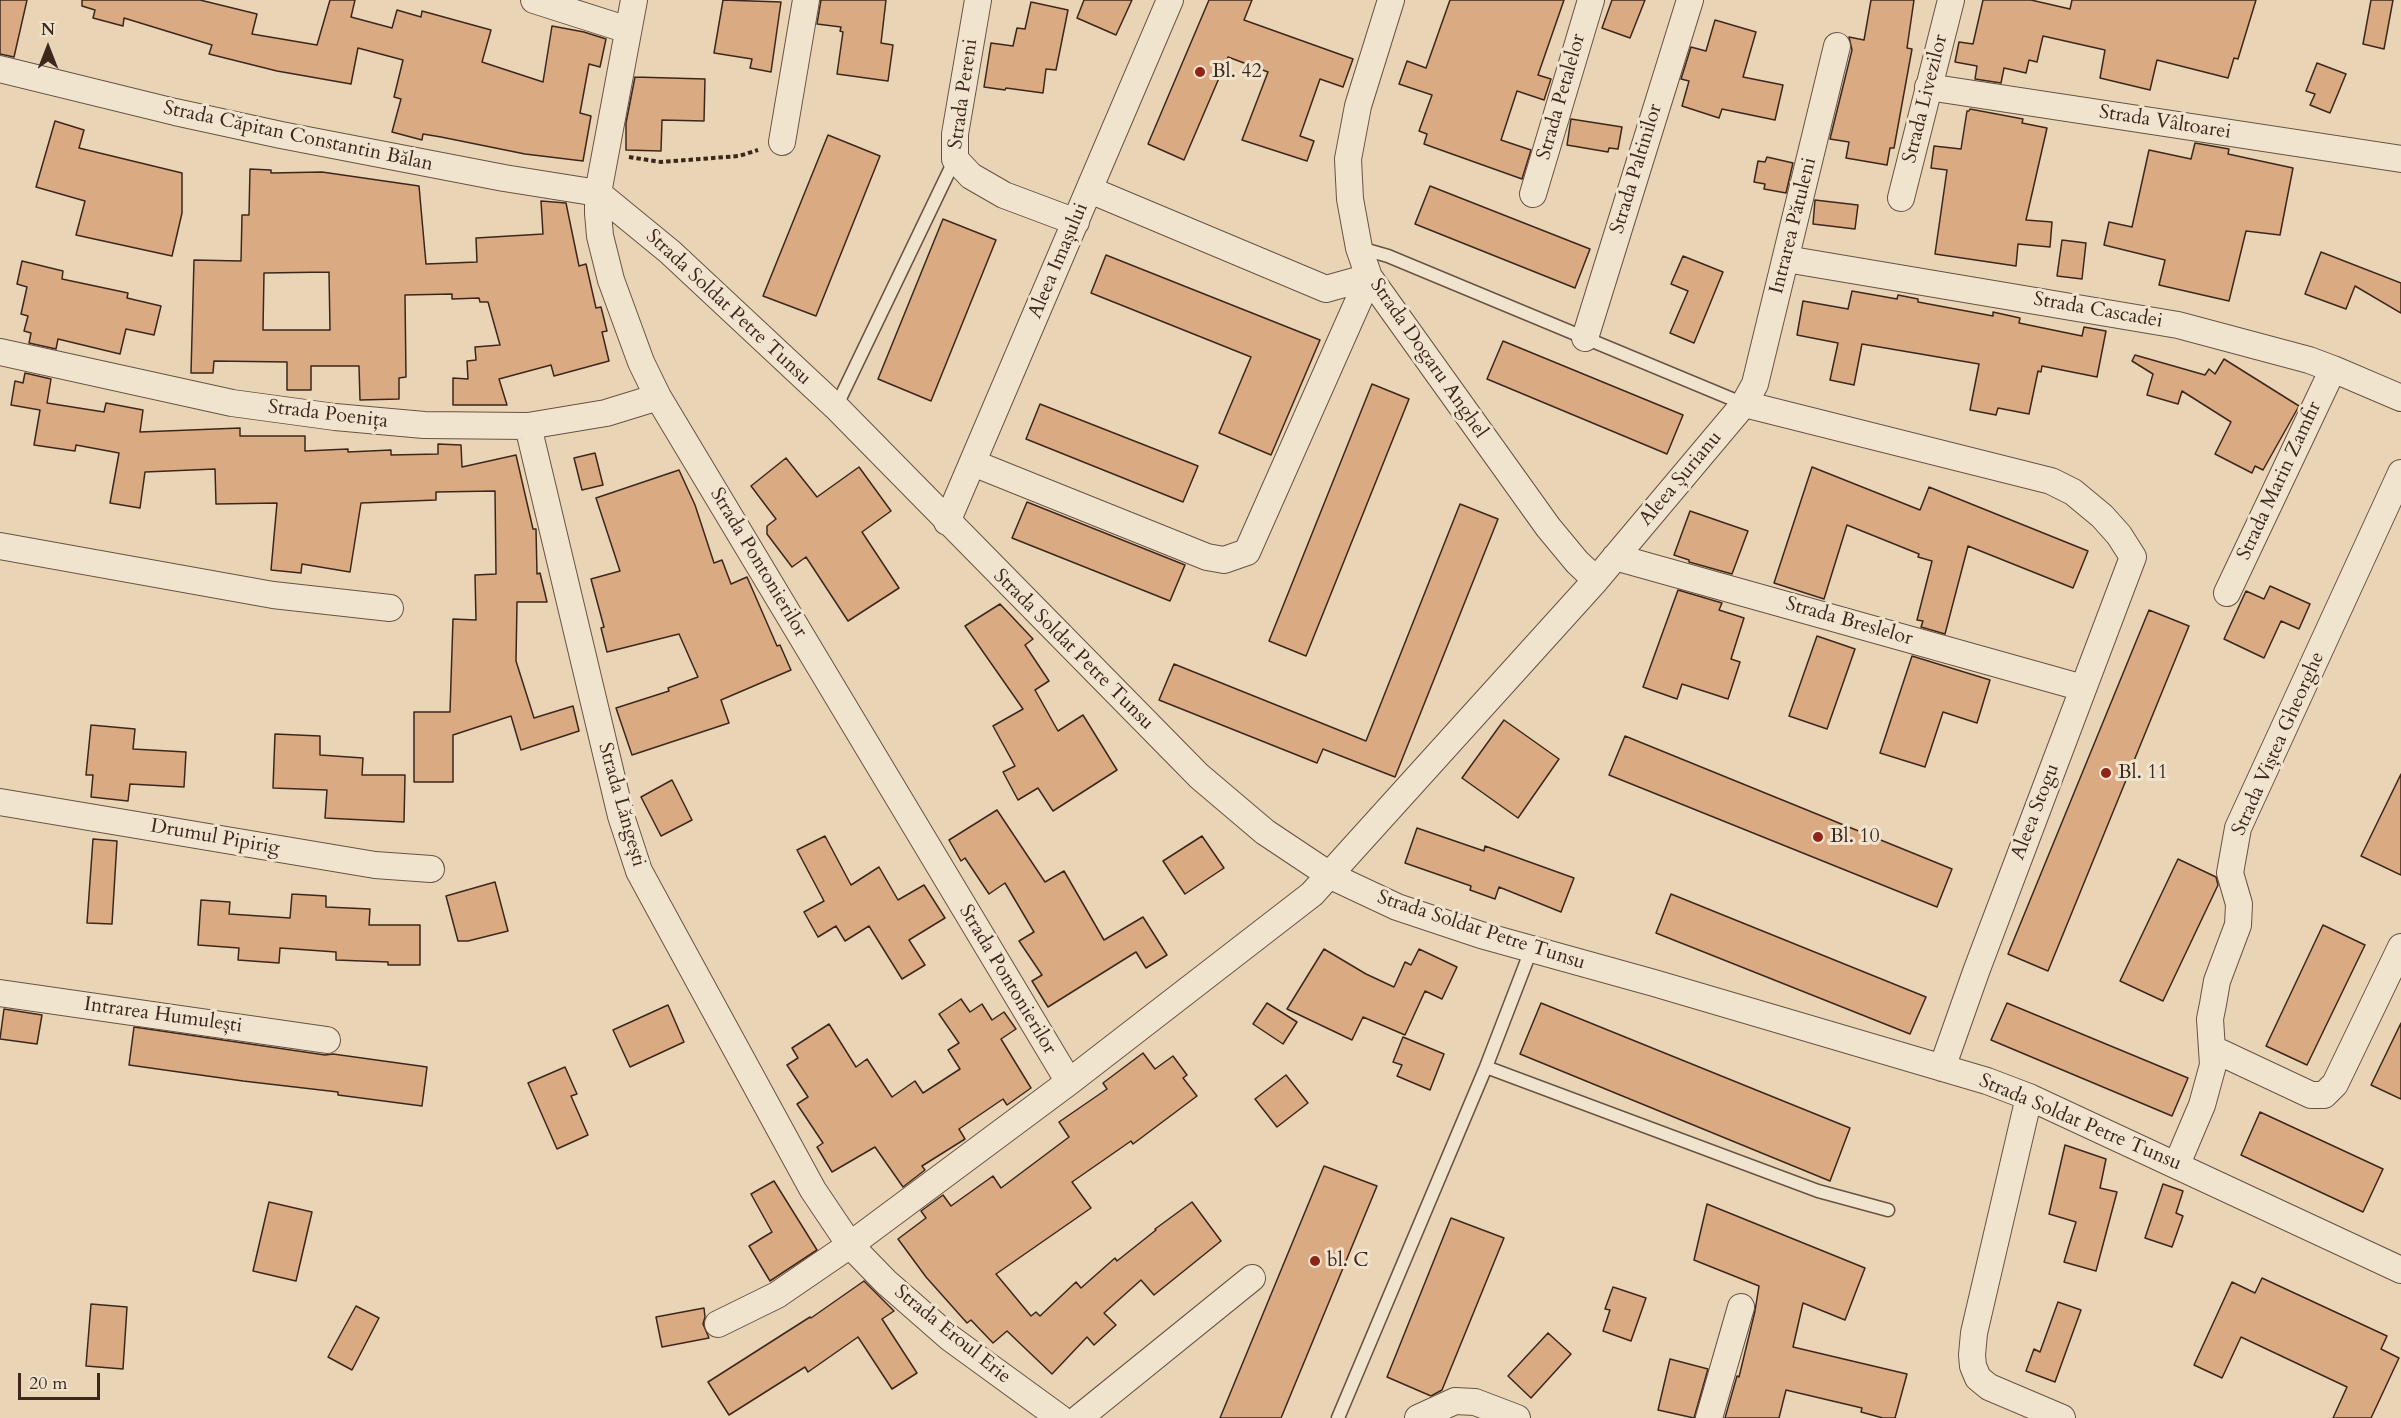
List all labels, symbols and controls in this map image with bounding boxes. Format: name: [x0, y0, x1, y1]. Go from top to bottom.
north arrow: [18, 18, 78, 78]
text: N: [41, 19, 55, 41]
street label: Strada Petalelor: [1533, 31, 1591, 163]
street label: Strada Livezilor: [1898, 32, 1954, 166]
street label: Strada Pereni: [944, 37, 984, 151]
place label: Bl. 42: [1212, 60, 1262, 84]
marker: Bl. 42: [1193, 65, 1207, 79]
street label: Strada Căpitan Constantin Bălan: [161, 97, 435, 177]
street label: Strada Paltinilor: [1606, 101, 1668, 237]
street label: Strada Vâltoarei: [2097, 101, 2233, 145]
street label: Intrarea Pătuleni: [1765, 155, 1823, 297]
street label: Aleea Imașului: [1024, 200, 1094, 322]
street label: Strada Soldat Petre Tunsu: [640, 225, 816, 391]
street label: Strada Dogaru Anghel: [1364, 275, 1492, 443]
street label: Strada Cascadei: [2032, 288, 2164, 334]
street label: Strada Poenița: [267, 396, 389, 434]
street label: Strada Marin Zamfir: [2233, 398, 2327, 564]
street label: Aleea Șurianu: [1634, 427, 1728, 531]
street label: Strada Pontonierilor: [704, 484, 812, 642]
street label: Strada Soldat Petre Tunsu: [988, 565, 1158, 735]
street label: Strada Breslelor: [1783, 592, 1915, 652]
street label: Strada Viștea Gheorghe: [2228, 648, 2330, 840]
street label: Strada Lăngești: [592, 740, 650, 870]
street label: Aleea Stogu: [2007, 761, 2065, 863]
place label: Bl. 11: [2118, 761, 2168, 785]
marker: Bl. 11: [2099, 766, 2113, 780]
street label: Drumul Pipirig: [149, 815, 281, 861]
place label: Bl. 10: [1830, 825, 1880, 849]
marker: Bl. 10: [1811, 830, 1825, 844]
street label: Strada Soldat Petre Tunsu: [1374, 886, 1588, 976]
street label: Strada Pontonierilor: [953, 901, 1061, 1059]
street label: Intrarea Humulești: [82, 993, 244, 1039]
street label: Strada Soldat Petre Tunsu: [1975, 1069, 2185, 1177]
place label: bl. C: [1327, 1249, 1369, 1273]
marker: bl. C: [1308, 1254, 1322, 1268]
street label: Strada Eroul Erie: [889, 1281, 1015, 1389]
scale bar: [21, 1361, 104, 1399]
text: 20 m: [29, 1371, 68, 1396]

